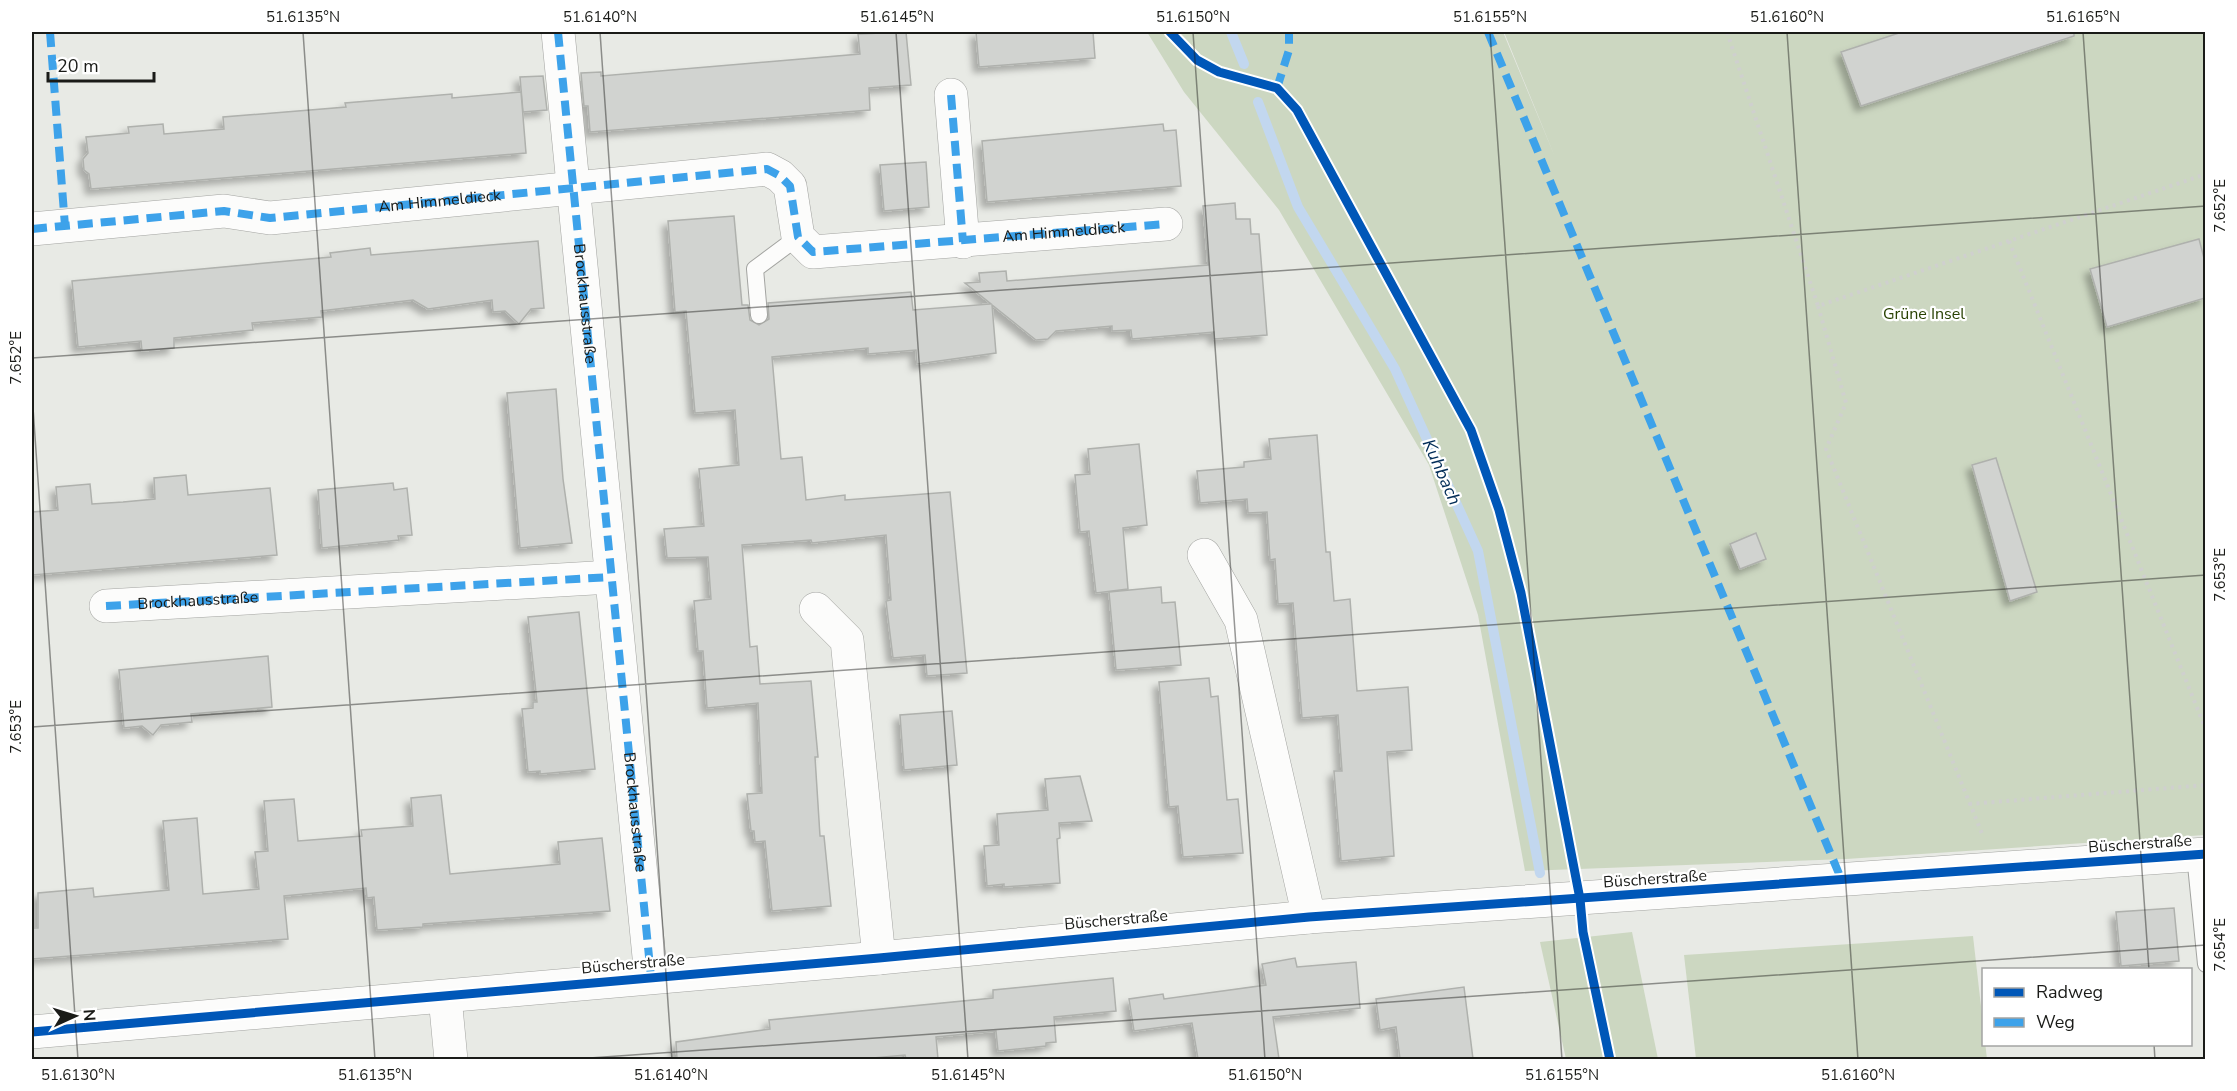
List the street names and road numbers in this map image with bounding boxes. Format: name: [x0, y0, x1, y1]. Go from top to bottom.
street label: Am Himmeldieck: [378, 184, 503, 218]
street label: Am Himmeldieck: [1002, 216, 1127, 248]
street label: Brockhausstraße: [568, 242, 602, 365]
street label: Brockhausstraße: [137, 586, 259, 615]
street label: Brockhausstraße: [618, 751, 652, 873]
street label: Büscherstraße: [2087, 829, 2193, 859]
street label: Büscherstraße: [1602, 864, 1708, 894]
street label: Büscherstraße: [1063, 905, 1169, 935]
street label: Büscherstraße: [580, 949, 686, 979]

